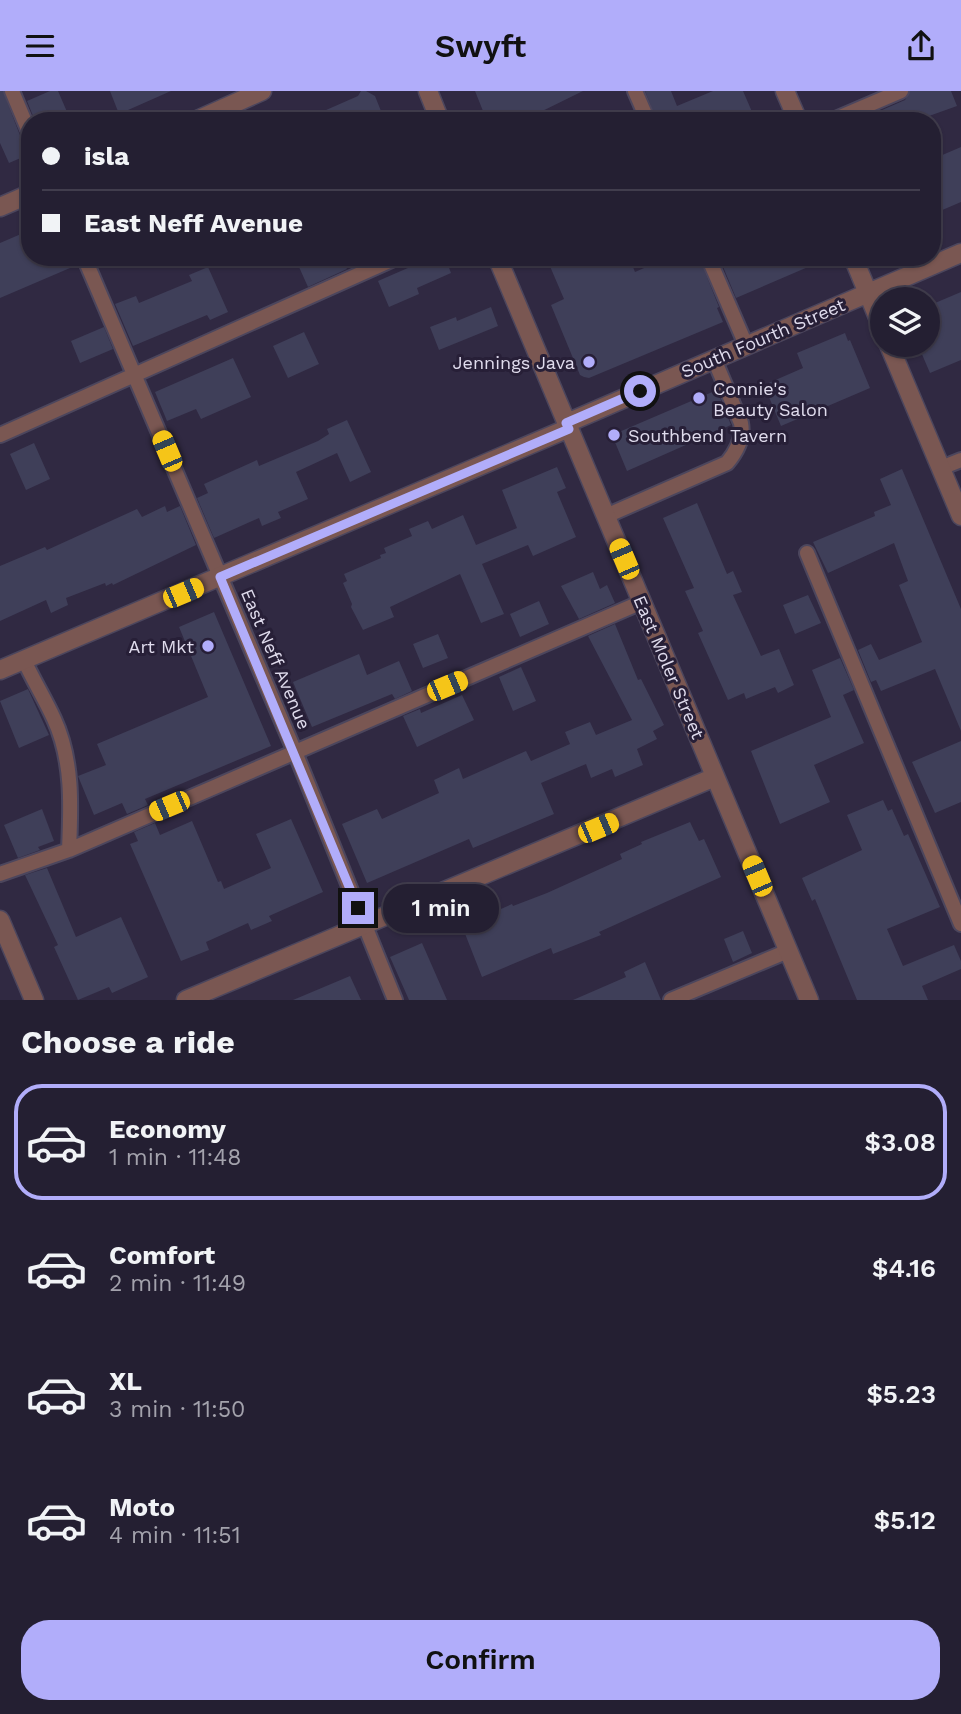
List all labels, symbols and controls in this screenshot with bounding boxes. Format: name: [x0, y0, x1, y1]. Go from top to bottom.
icon: menu: [21, 27, 59, 65]
text: Swyft: [435, 27, 526, 65]
icon: share: [902, 27, 940, 65]
text: isla: [84, 141, 129, 171]
text: East Neff Avenue: [84, 208, 303, 238]
map controls: [870, 287, 940, 357]
button: layers: [870, 287, 940, 357]
street label: South Fourth Street: [678, 294, 849, 382]
place label: Jennings Java: [453, 352, 575, 373]
marker: Jennings Java: [581, 354, 597, 370]
route start: [624, 375, 656, 407]
place label: Connie's Beauty Salon: [713, 378, 828, 420]
marker: Connie's Beauty Salon: [691, 390, 707, 406]
place label: Southbend Tavern: [628, 425, 787, 446]
marker: Southbend Tavern: [606, 427, 622, 443]
car: [150, 428, 185, 474]
car: [607, 536, 642, 582]
car: [160, 575, 207, 611]
street label: East Neff Avenue: [237, 586, 315, 732]
street label: East Moler Street: [629, 592, 709, 742]
place label: Art Mkt: [129, 636, 194, 657]
marker: Art Mkt: [200, 638, 216, 654]
car: [424, 668, 471, 704]
car: [146, 788, 193, 824]
car: [575, 810, 622, 846]
car: [740, 853, 775, 899]
callout: 1 min: [382, 883, 498, 933]
route end: [342, 892, 374, 924]
text: 1 min: [411, 895, 471, 922]
text: Choose a ride: [21, 1023, 235, 1061]
icon: car: [25, 1111, 88, 1174]
text: Economy: [109, 1114, 226, 1144]
text: $3.08: [865, 1127, 936, 1157]
text: 1 min · 11:48: [109, 1144, 241, 1171]
icon: car: [25, 1237, 88, 1300]
text: Comfort: [109, 1240, 215, 1270]
text: $4.16: [872, 1253, 936, 1283]
text: 2 min · 11:49: [109, 1270, 246, 1297]
icon: car: [25, 1363, 88, 1426]
text: XL: [109, 1366, 142, 1396]
text: $5.23: [866, 1379, 936, 1409]
text: 3 min · 11:50: [109, 1396, 245, 1423]
icon: car: [25, 1489, 88, 1552]
text: Moto: [109, 1492, 175, 1522]
text: $5.12: [874, 1505, 936, 1535]
text: 4 min · 11:51: [109, 1522, 241, 1549]
button: Confirm: [21, 1620, 940, 1700]

